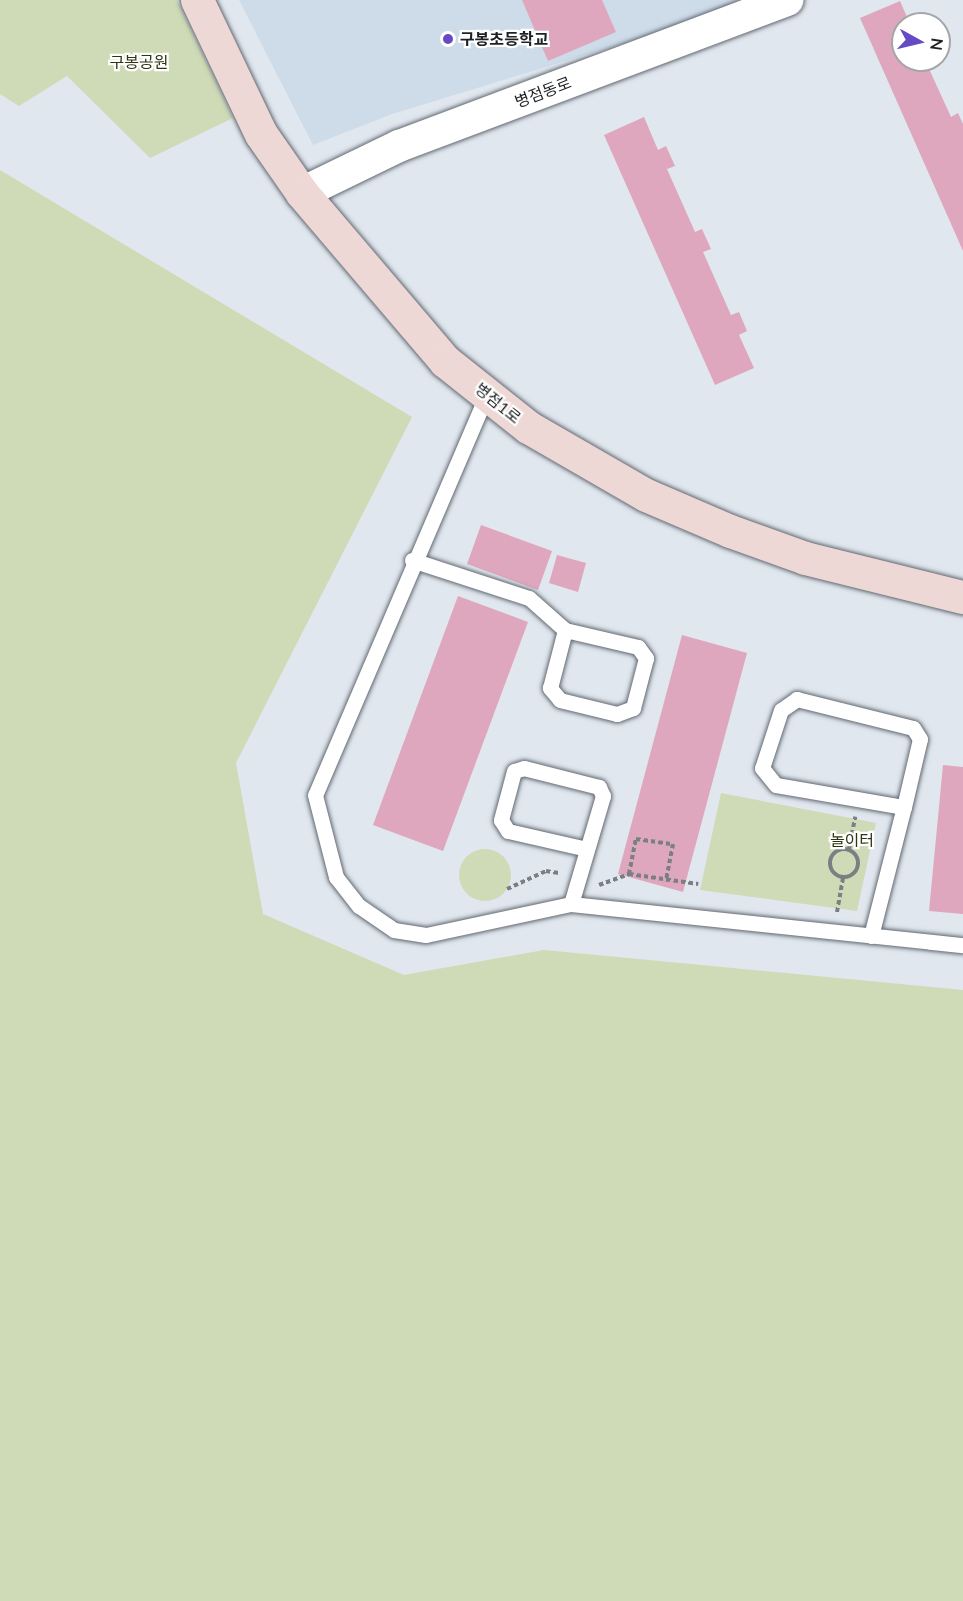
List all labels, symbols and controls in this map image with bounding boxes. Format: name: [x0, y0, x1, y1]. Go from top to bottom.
north arrow: [891, 12, 951, 72]
place label: 구봉초등학교: [460, 29, 548, 49]
marker: 구봉초등학교: [441, 32, 455, 46]
text: N: [927, 37, 948, 52]
park label: 구봉공원: [110, 52, 168, 72]
street label: 병점동로: [512, 72, 574, 112]
street label: 병점1로: [471, 379, 525, 427]
park label: 놀이터: [830, 830, 874, 850]

